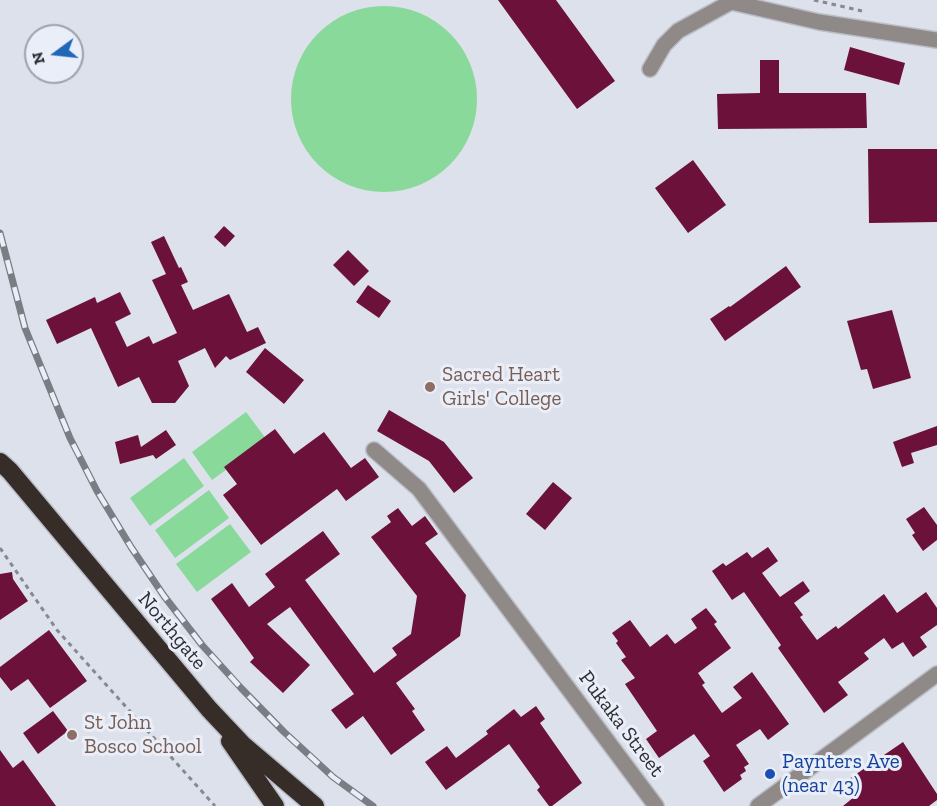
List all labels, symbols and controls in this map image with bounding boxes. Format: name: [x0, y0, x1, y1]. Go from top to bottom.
north arrow: [24, 24, 84, 84]
text: N: [27, 50, 49, 67]
place label: Sacred Heart Girls' College: [442, 362, 561, 412]
marker: Sacred Heart Girls' College: [423, 380, 437, 394]
street label: Northgate: [132, 587, 212, 675]
street label: Pukaka Street: [573, 666, 669, 782]
place label: St John Bosco School: [84, 710, 202, 760]
marker: St John Bosco School: [65, 728, 79, 742]
place label: Paynters Ave (near 43): [782, 749, 900, 799]
marker: Paynters Ave (near 43): [763, 767, 777, 781]

